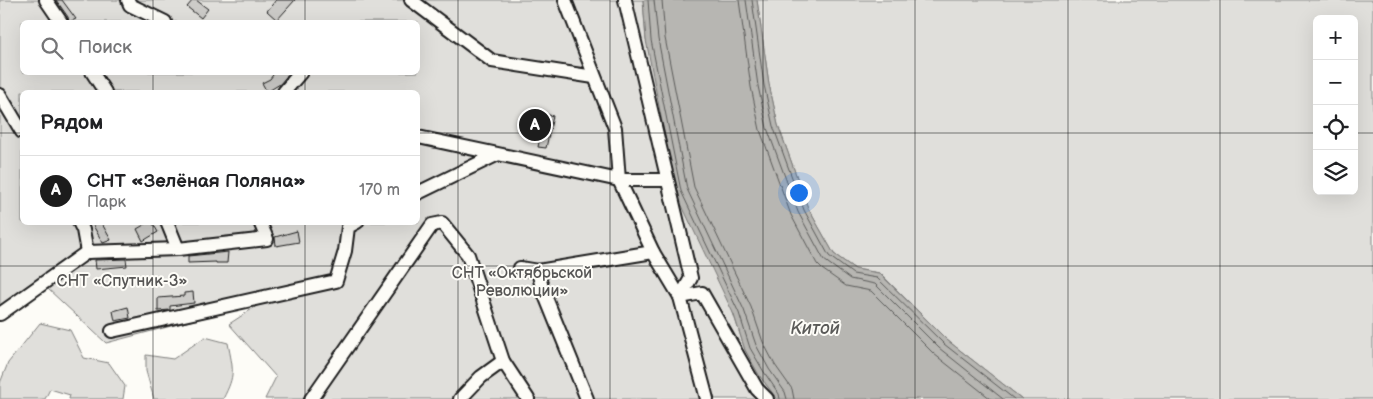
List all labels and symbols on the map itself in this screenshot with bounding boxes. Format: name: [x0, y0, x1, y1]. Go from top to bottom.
pin: A: [519, 106, 551, 144]
your location: [786, 180, 812, 206]
park label: СНТ «Октябрьской Революции»: [452, 264, 592, 301]
park label: СНТ «Спутник-3»: [57, 272, 187, 291]
water label: Китой: [790, 318, 840, 339]

